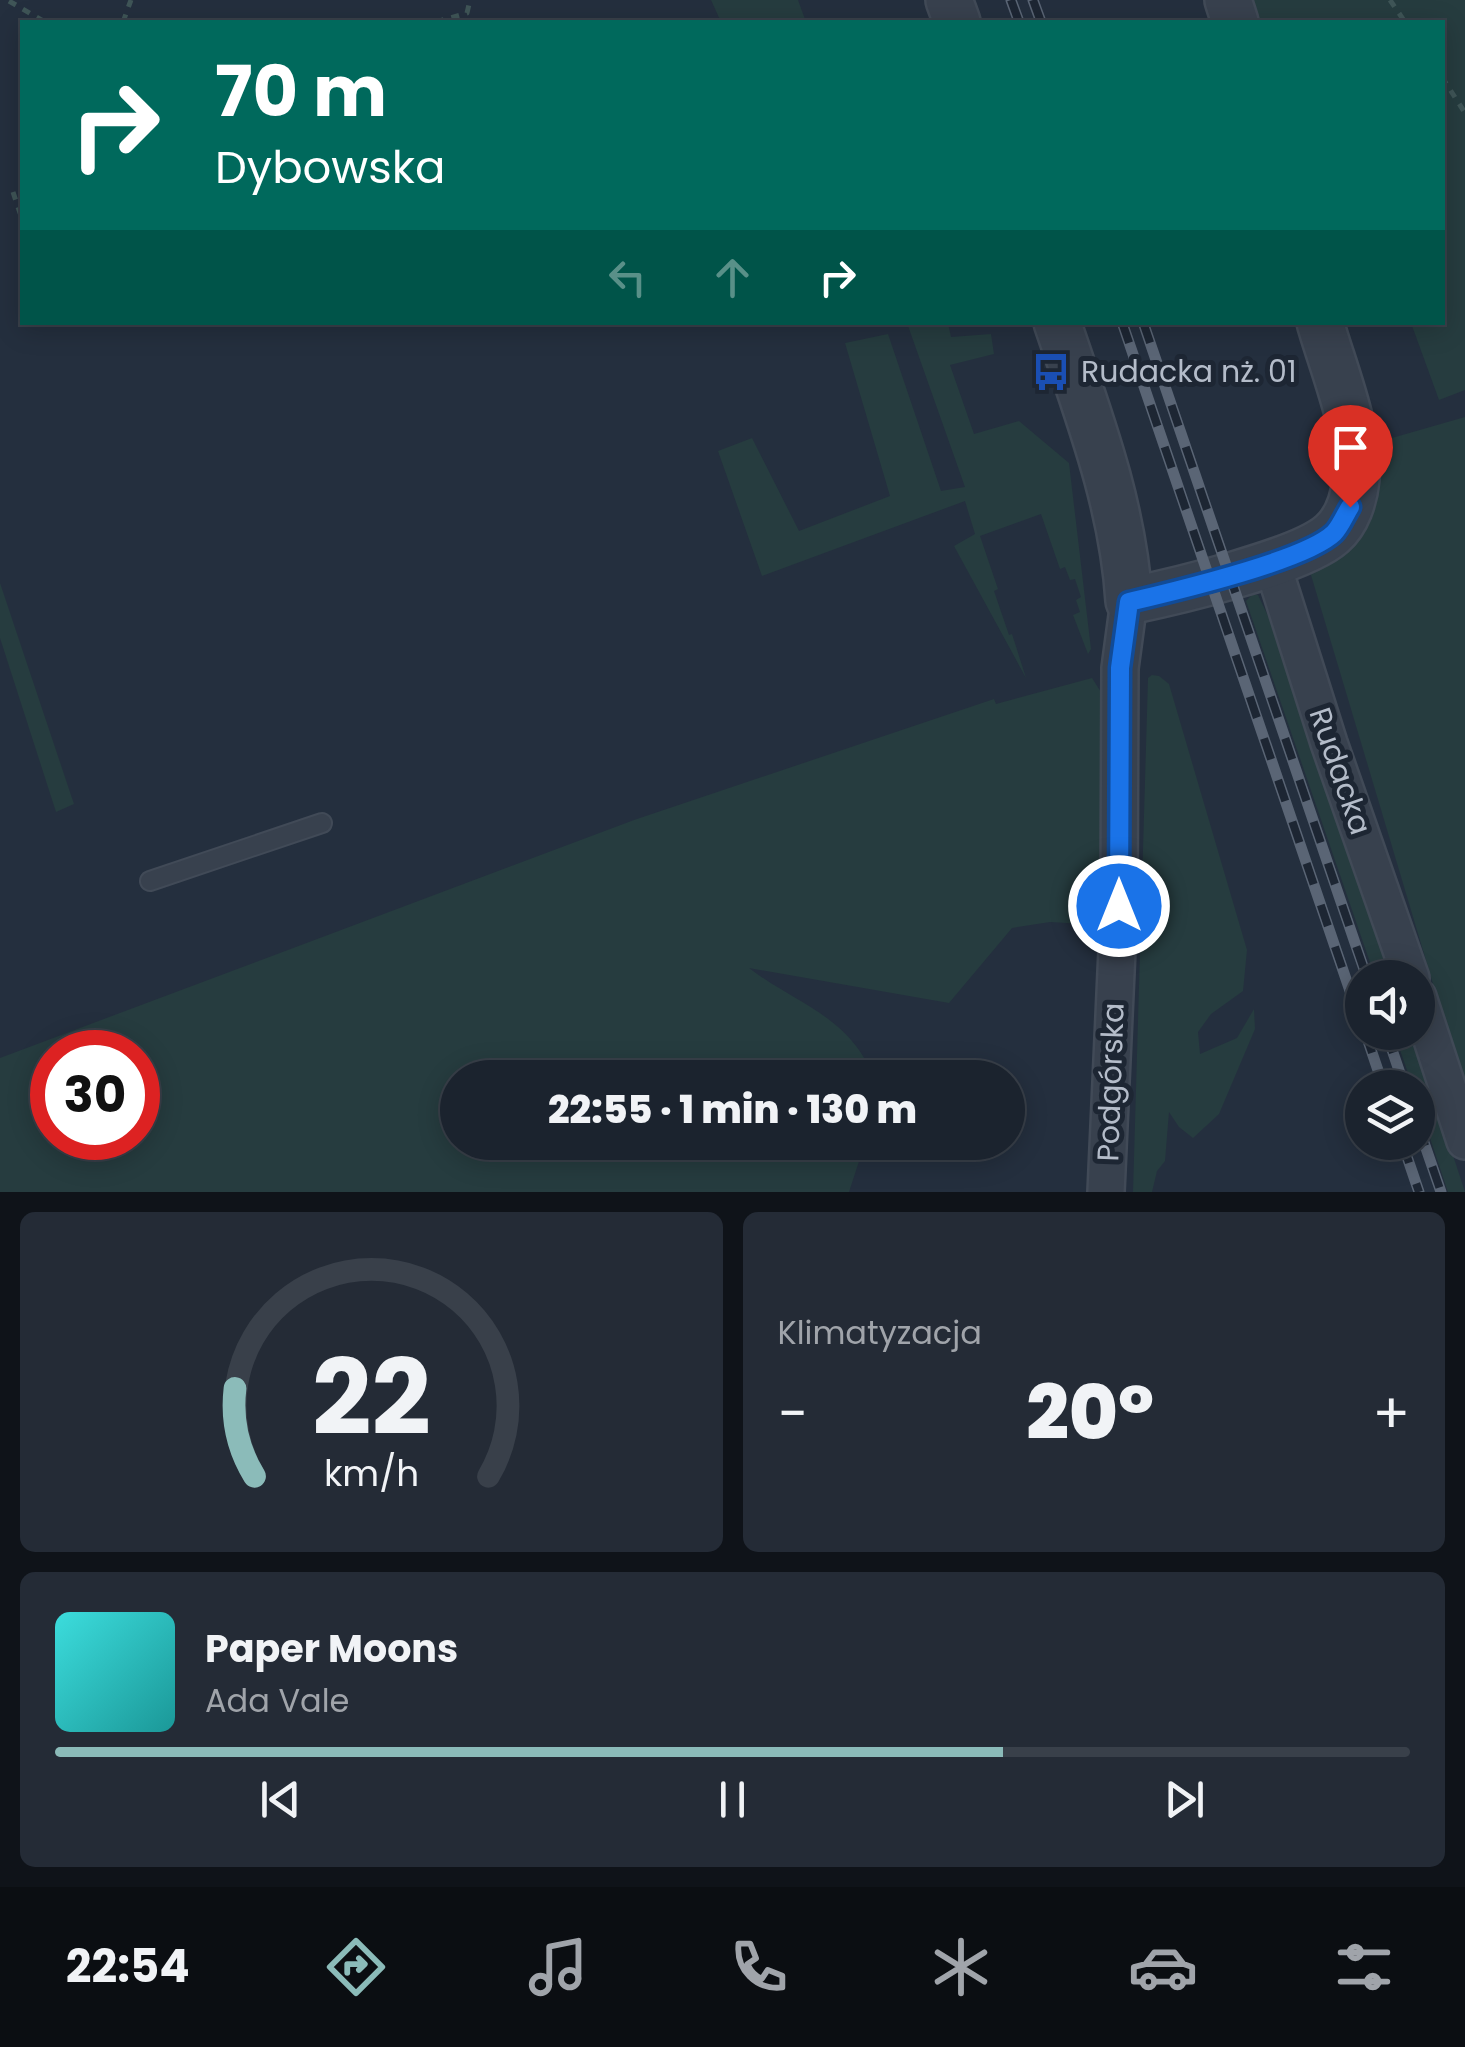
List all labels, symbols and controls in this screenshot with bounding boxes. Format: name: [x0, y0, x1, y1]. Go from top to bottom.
text: 70 m: [215, 42, 387, 141]
icon: right: [50, 60, 180, 190]
text: Dybowska: [215, 136, 445, 199]
icon: left: [600, 250, 655, 305]
icon: ahead: [705, 250, 760, 305]
icon: right: [810, 250, 865, 305]
place label: Rudacka nż. 01: [1081, 350, 1297, 393]
bus stop icon: Rudacka nż. 01: [1030, 351, 1072, 393]
pin: [1308, 405, 1393, 508]
icon: arrive: [1323, 420, 1378, 475]
street label: Rudacka: [1299, 701, 1382, 840]
position arrow: [1067, 854, 1171, 958]
map controls: [1345, 960, 1435, 1160]
button: sound: [1345, 960, 1435, 1050]
street label: Podgórska: [1086, 1002, 1135, 1162]
speed limit sign: 30: [30, 1030, 160, 1160]
button: layers: [1345, 1070, 1435, 1160]
text: 22:55 · 1 min · 130 m: [548, 1083, 917, 1136]
text: Klimatyzacja: [778, 1310, 982, 1355]
text: 22: [312, 1325, 431, 1470]
text: 20°: [1026, 1360, 1154, 1465]
text: −: [778, 1375, 808, 1452]
text: +: [1372, 1375, 1410, 1452]
text: km/h: [324, 1448, 419, 1499]
text: Paper Moons: [205, 1622, 458, 1675]
text: Ada Vale: [205, 1678, 349, 1723]
icon: previous: [253, 1772, 308, 1827]
icon: pause: [705, 1772, 760, 1827]
icon: next: [1157, 1772, 1212, 1827]
icon: directions: [321, 1932, 391, 2002]
icon: music: [523, 1932, 593, 2002]
icon: phone: [724, 1932, 794, 2002]
icon: climate: [926, 1932, 996, 2002]
icon: car: [1128, 1932, 1198, 2002]
icon: filters: [1329, 1932, 1399, 2002]
text: 22:54: [66, 1935, 190, 1998]

